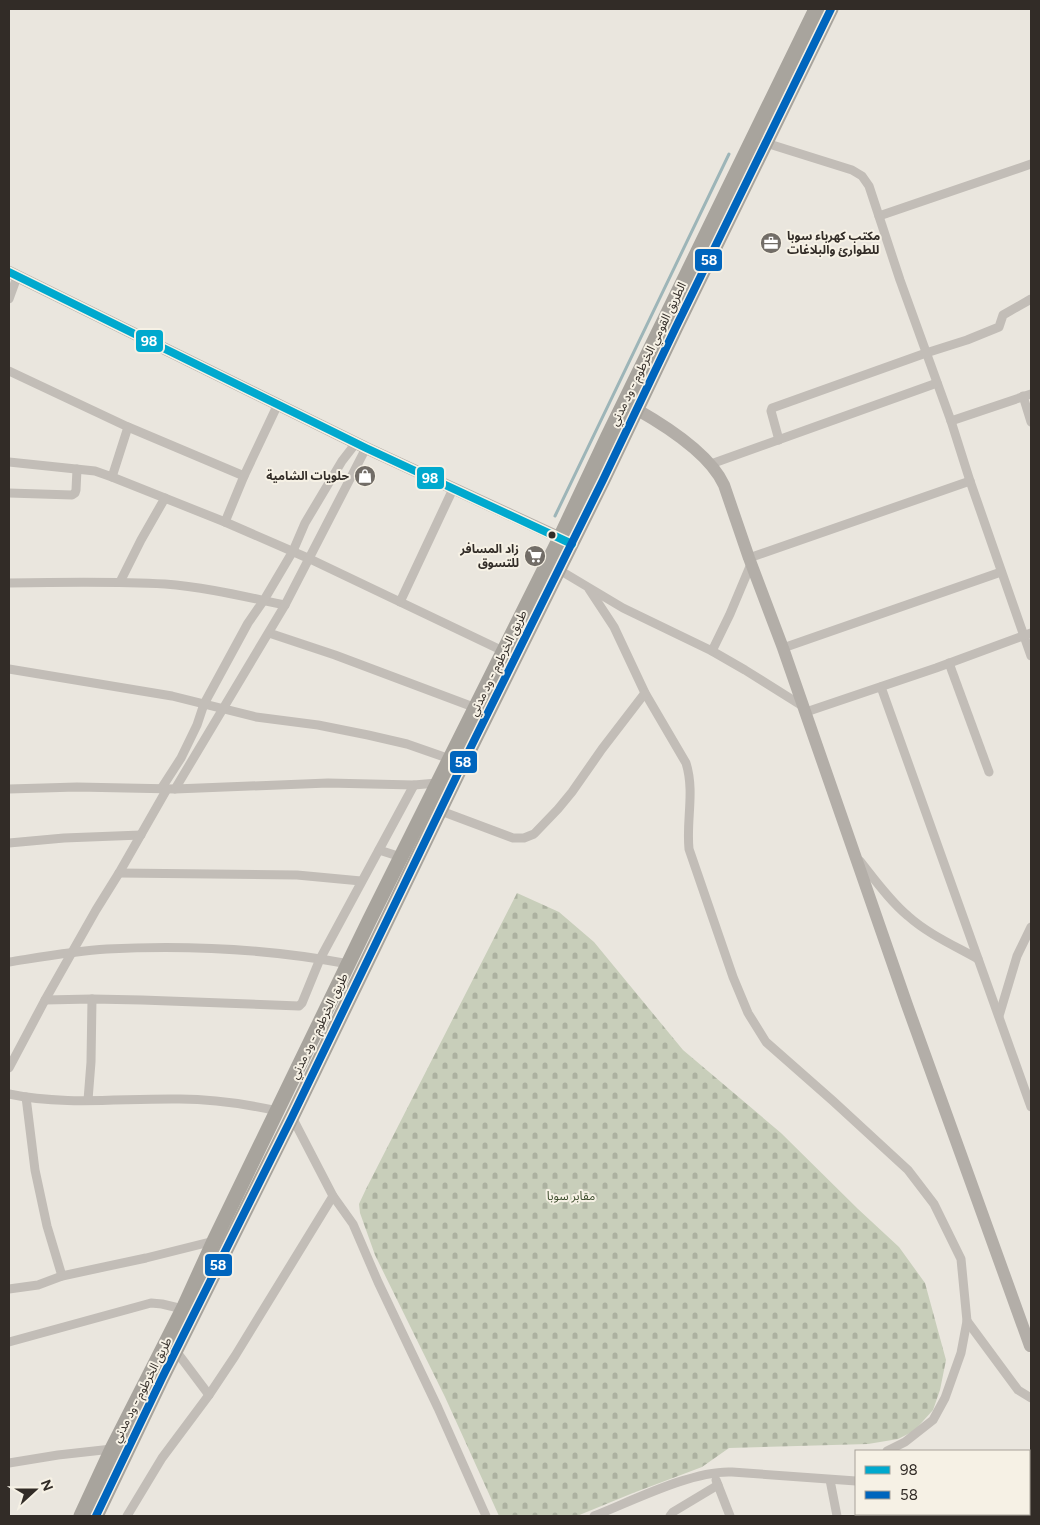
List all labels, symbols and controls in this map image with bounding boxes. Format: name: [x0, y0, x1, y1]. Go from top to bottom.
place label: مكتب كهرباء سوبا للطوارئ والبلاغات: [787, 229, 880, 257]
office icon: مكتب كهرباء سوبا للطوارئ والبلاغات: [759, 231, 783, 255]
line badge: 58: [694, 248, 723, 272]
text: 58: [701, 252, 717, 269]
street label: الطريق القومي الخرطوم - ود مدني: [607, 280, 692, 429]
line badge: 98: [135, 329, 164, 353]
text: 98: [141, 333, 157, 350]
shop icon: حلويات الشامية: [353, 464, 377, 488]
line badge: 98: [416, 466, 445, 490]
place label: حلويات الشامية: [266, 469, 349, 483]
text: 98: [422, 470, 438, 487]
unlabelled marker: [547, 530, 557, 540]
place label: زاد المسافر للتسوق: [459, 542, 519, 570]
supermarket icon: زاد المسافر للتسوق: [523, 544, 547, 568]
street label: طريق الخرطوم - ود مدني: [466, 608, 532, 719]
line badge: 58: [449, 750, 478, 774]
text: 58: [455, 754, 471, 771]
street label: طريق الخرطوم - ود مدني: [287, 971, 353, 1082]
park label: مقابر سوبا: [547, 1189, 595, 1203]
line badge: 58: [204, 1253, 233, 1277]
text: 58: [210, 1257, 226, 1274]
street label: طريق الخرطوم - ود مدني: [109, 1335, 177, 1446]
legend: [855, 1450, 1030, 1515]
text: 98: [900, 1461, 918, 1479]
north arrow: [10, 1465, 60, 1515]
text: N: [37, 1477, 57, 1494]
text: 58: [900, 1486, 918, 1504]

